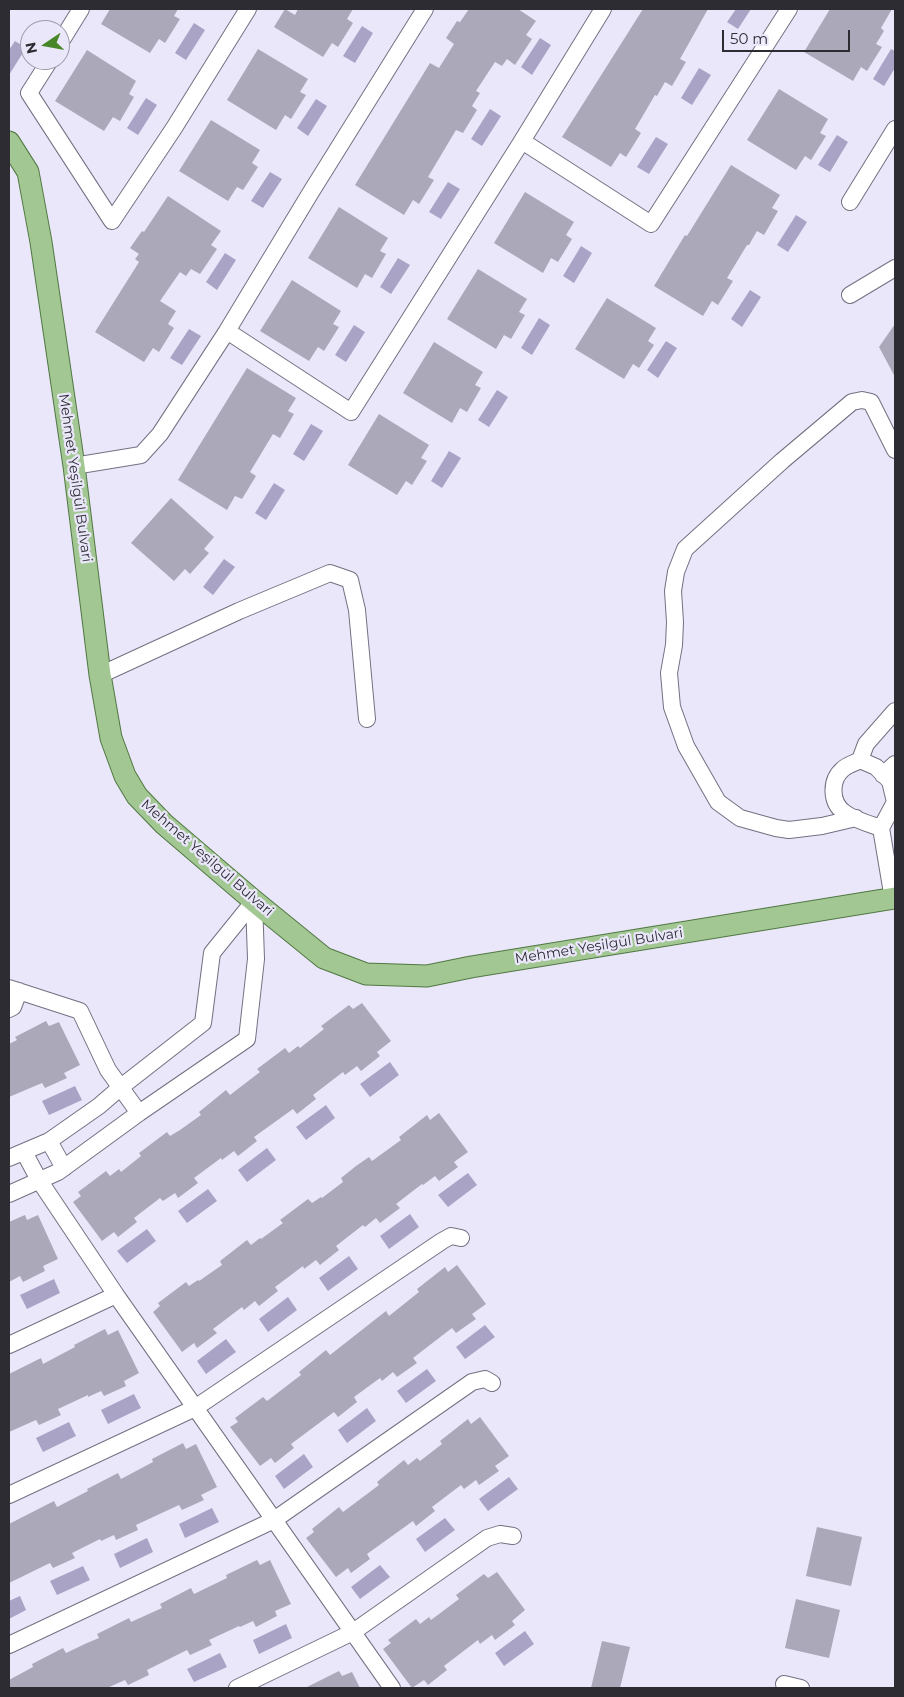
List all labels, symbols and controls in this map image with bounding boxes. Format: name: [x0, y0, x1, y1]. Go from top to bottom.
north arrow: [20, 20, 70, 70]
scale bar: [724, 20, 852, 52]
text: 50 m: [730, 29, 768, 48]
text: N: [21, 41, 41, 55]
street label: Mehmet Yeşilgül Bulvari: [55, 393, 95, 563]
street label: Mehmet Yeşilgül Bulvari: [137, 796, 277, 920]
street label: Mehmet Yeşilgül Bulvari: [514, 924, 684, 968]

